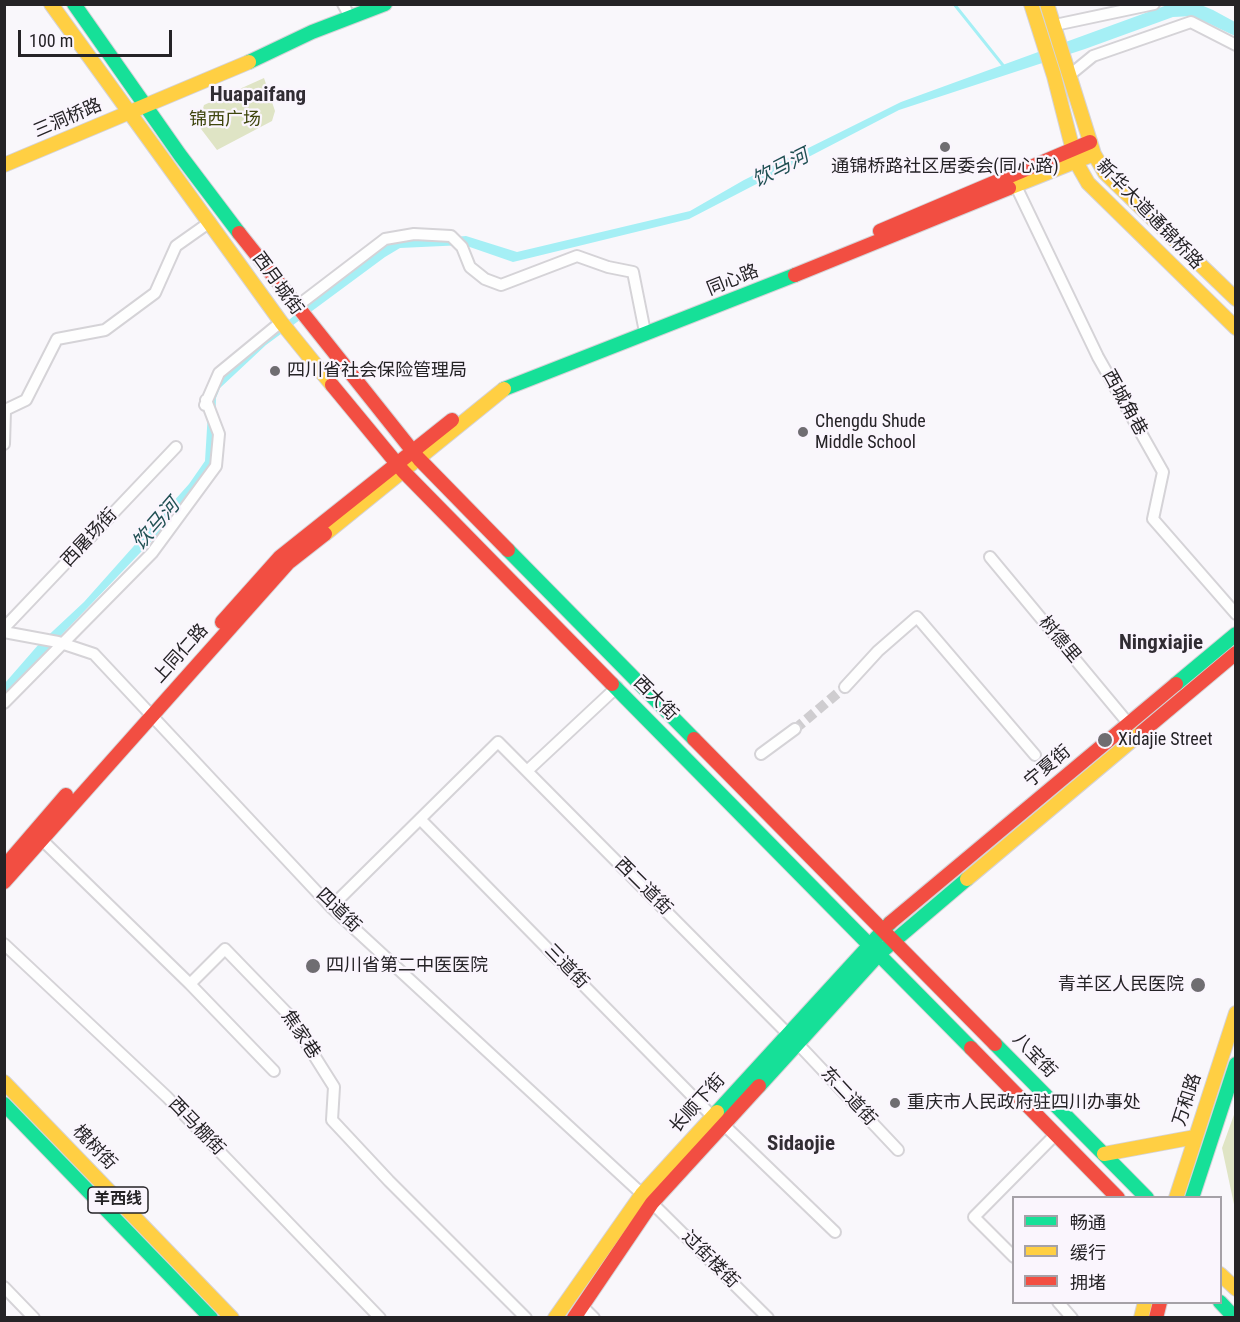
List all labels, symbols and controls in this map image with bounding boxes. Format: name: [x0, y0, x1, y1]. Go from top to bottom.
scale bar: [21, 18, 176, 56]
text: 100 m: [29, 30, 73, 51]
district label: Huapaifang: [210, 83, 306, 109]
street label: 三洞桥路: [31, 95, 105, 143]
park label: 锦西广场: [189, 109, 261, 131]
marker: 通锦桥路社区居委会(同心路): [938, 140, 952, 154]
water label: 饮马河: [749, 145, 813, 193]
place label: 通锦桥路社区居委会(同心路): [831, 156, 1059, 178]
street label: 新华大道通锦桥路: [1091, 156, 1207, 274]
street label: 西月城街: [247, 249, 307, 319]
street label: 同心路: [704, 261, 762, 301]
place label: 四川省社会保险管理局: [287, 360, 467, 382]
marker: 四川省社会保险管理局: [268, 364, 282, 378]
street label: 西城角巷: [1097, 366, 1151, 440]
place label: Chengdu Shude Middle School: [815, 411, 926, 454]
marker: Chengdu Shude Middle School: [796, 425, 810, 439]
water label: 饮马河: [128, 494, 186, 556]
street label: 西屠场街: [58, 504, 122, 572]
street label: 树德里: [1033, 612, 1085, 668]
street label: 上同仁路: [149, 620, 213, 688]
district label: Ningxiajie: [1119, 631, 1203, 657]
street label: 西大街: [628, 672, 682, 726]
place label: Xidajie Street: [1118, 729, 1213, 751]
marker: Xidajie Street: [1096, 731, 1114, 749]
street label: 宁夏街: [1020, 741, 1076, 793]
street label: 西二道街: [610, 854, 676, 920]
street label: 四道街: [311, 884, 365, 938]
street label: 三道街: [539, 940, 593, 994]
place label: 四川省第二中医医院: [326, 955, 488, 977]
marker: 四川省第二中医医院: [304, 957, 322, 975]
place label: 青羊区人民医院: [1058, 974, 1184, 996]
marker: 青羊区人民医院: [1189, 976, 1207, 994]
street label: 焦家巷: [276, 1007, 324, 1063]
street label: 八宝街: [1007, 1029, 1061, 1083]
street label: 东二道街: [816, 1063, 880, 1131]
street label: 长顺下街: [666, 1070, 730, 1138]
street label: 万和路: [1169, 1071, 1207, 1129]
place label: 重庆市人民政府驻四川办事处: [907, 1092, 1141, 1114]
street label: 西马棚街: [163, 1094, 229, 1160]
marker: 重庆市人民政府驻四川办事处: [888, 1096, 902, 1110]
street label: 槐树街: [67, 1121, 121, 1175]
district label: Sidaojie: [767, 1132, 835, 1158]
road number: 羊西线: [88, 1187, 148, 1213]
legend: [1012, 1196, 1222, 1304]
text: 畅通: [1070, 1212, 1106, 1233]
street label: 过街楼街: [677, 1227, 743, 1293]
text: 缓行: [1070, 1242, 1106, 1263]
text: 拥堵: [1070, 1272, 1106, 1293]

